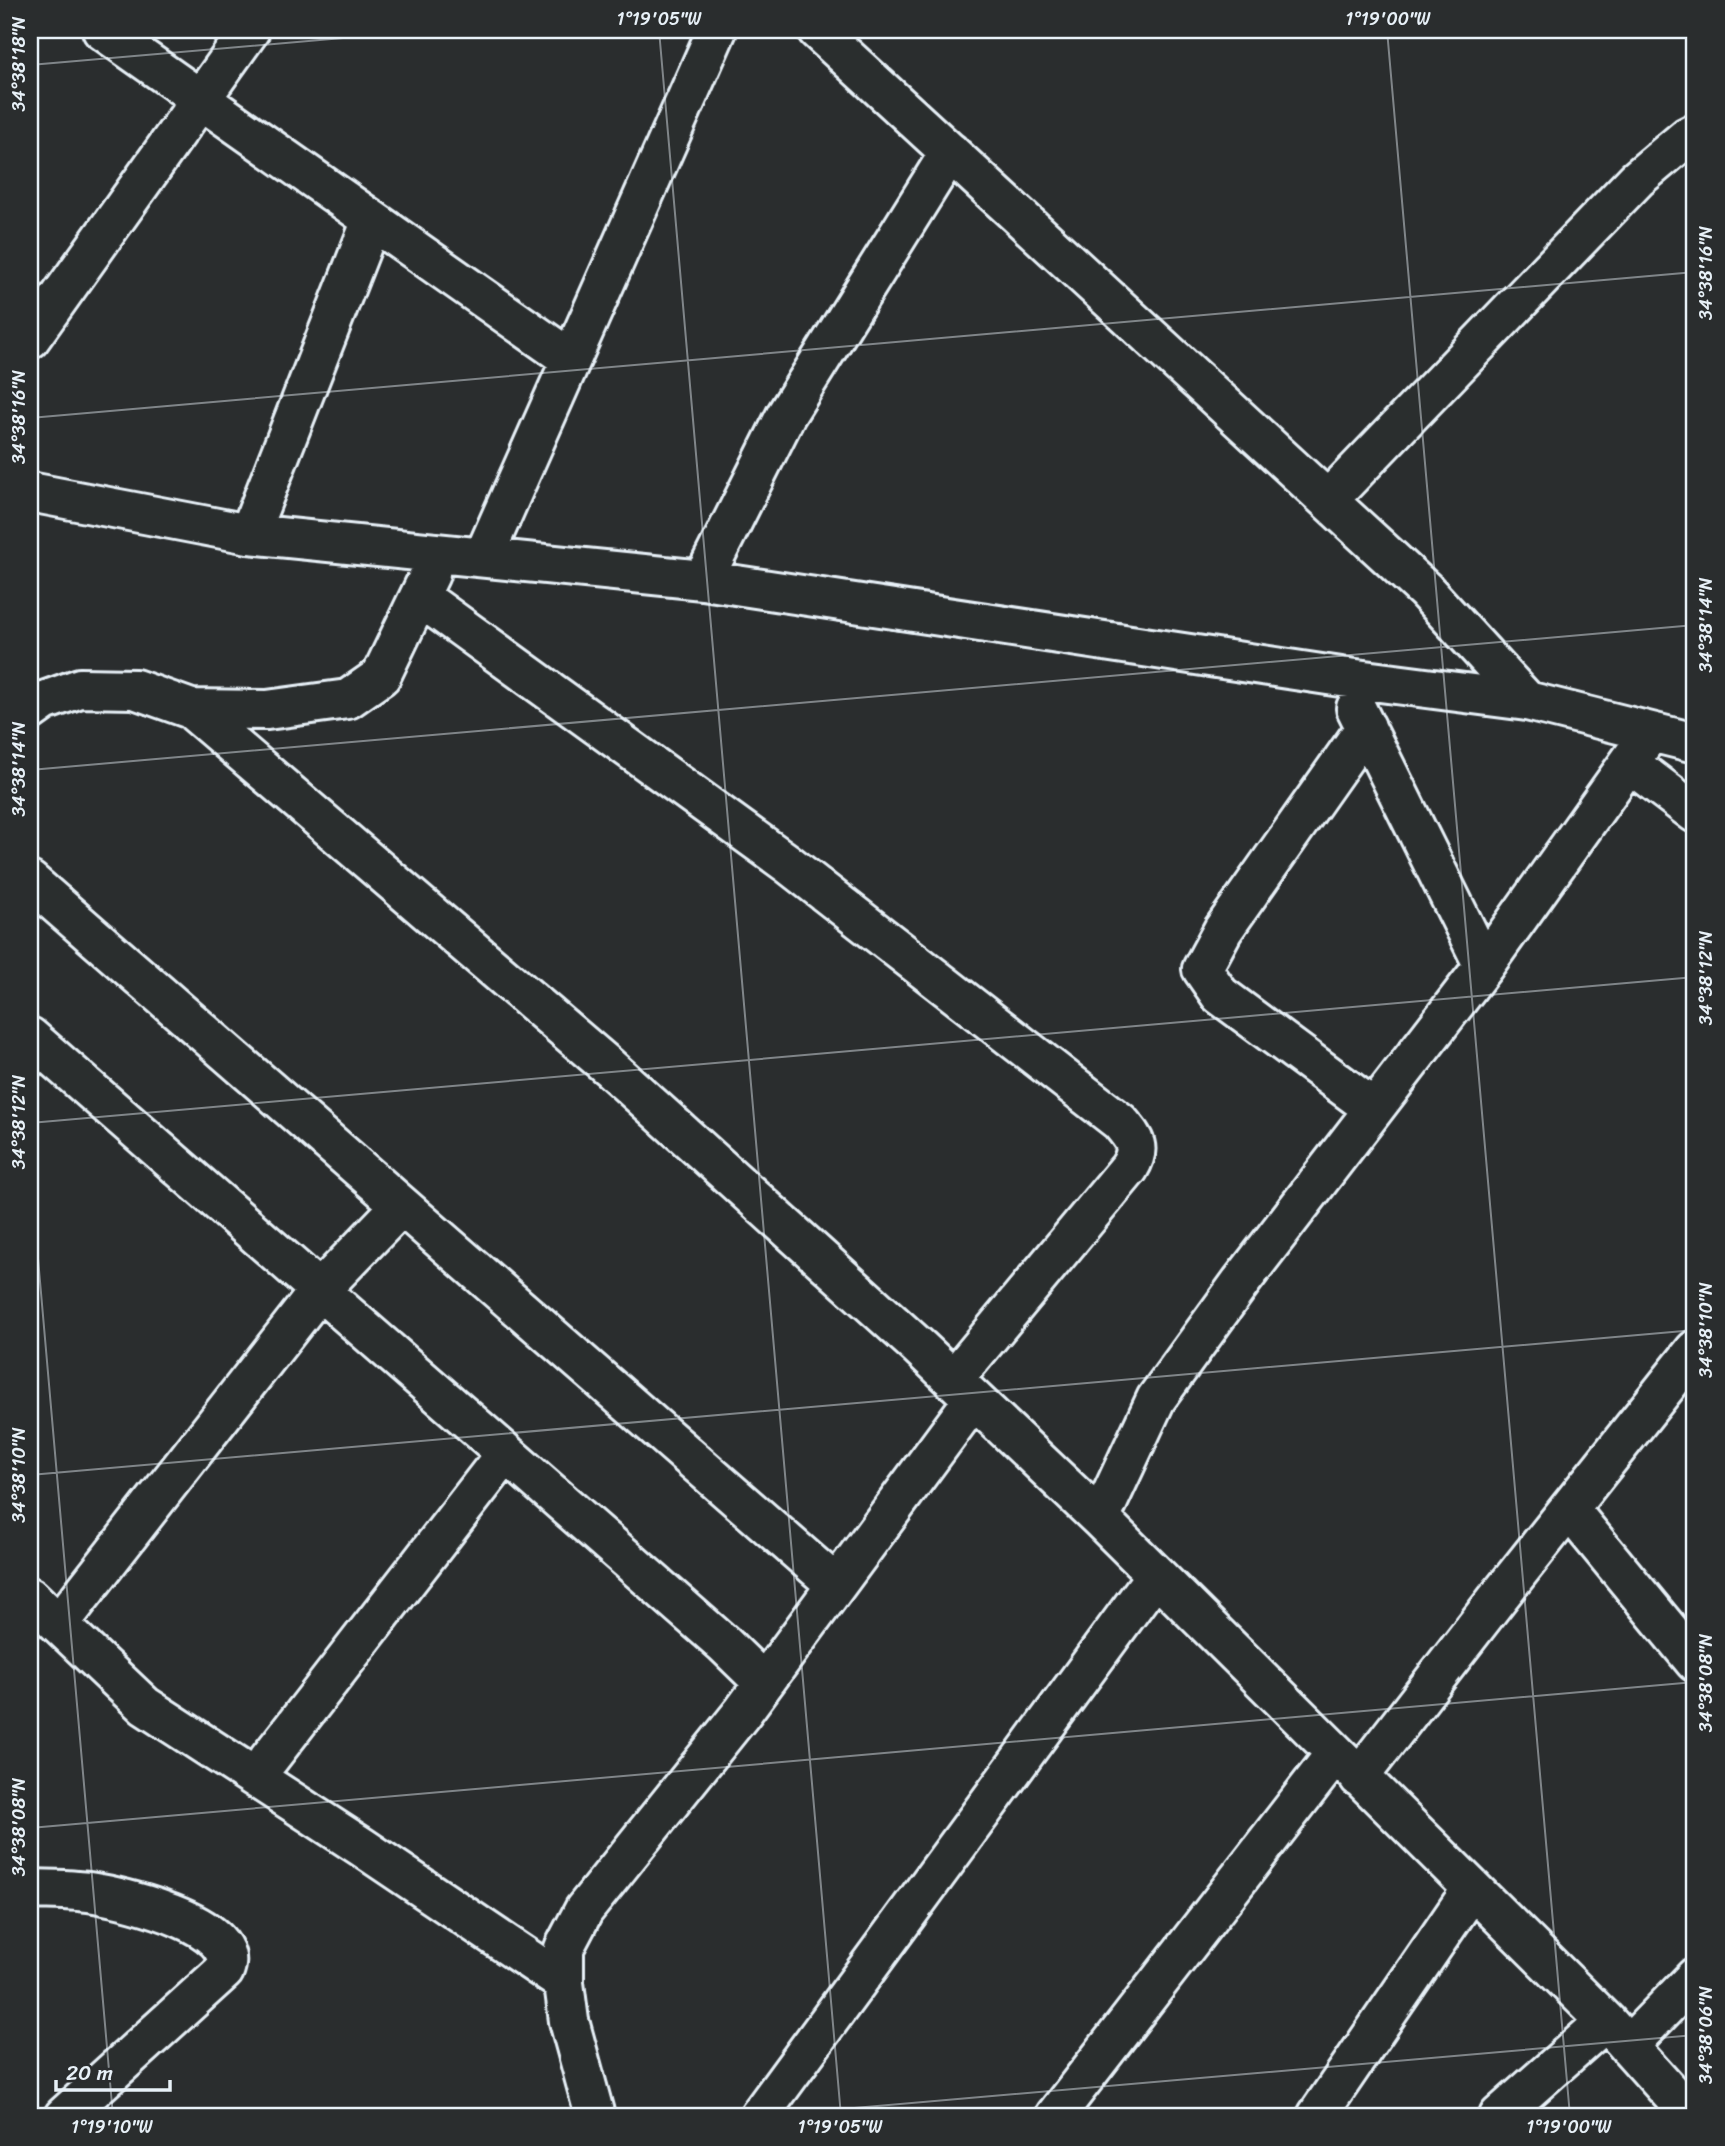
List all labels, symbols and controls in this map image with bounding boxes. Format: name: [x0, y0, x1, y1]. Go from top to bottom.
text: 1°19'05"W: [617, 3, 702, 35]
text: 1°19'00"W: [1346, 3, 1432, 35]
text: 34°38'18"N: [3, 16, 35, 111]
text: 34°38'16"N: [1690, 225, 1722, 320]
text: 34°38'16"N: [3, 369, 35, 464]
text: 34°38'14"N: [1690, 577, 1722, 673]
text: 34°38'14"N: [3, 721, 35, 817]
text: 34°38'12"N: [1690, 930, 1722, 1025]
text: 34°38'12"N: [3, 1074, 35, 1169]
text: 34°38'10"N: [1690, 1282, 1722, 1378]
text: 34°38'10"N: [3, 1427, 35, 1523]
text: 34°38'08"N: [1690, 1633, 1722, 1732]
text: 34°38'08"N: [3, 1777, 35, 1876]
text: 34°38'06"N: [1690, 1986, 1722, 2084]
scale bar: [56, 2048, 170, 2092]
text: 20 m: [66, 2054, 113, 2092]
text: 1°19'10"W: [71, 2111, 154, 2143]
text: 1°19'05"W: [798, 2111, 883, 2143]
text: 1°19'00"W: [1527, 2111, 1613, 2143]

